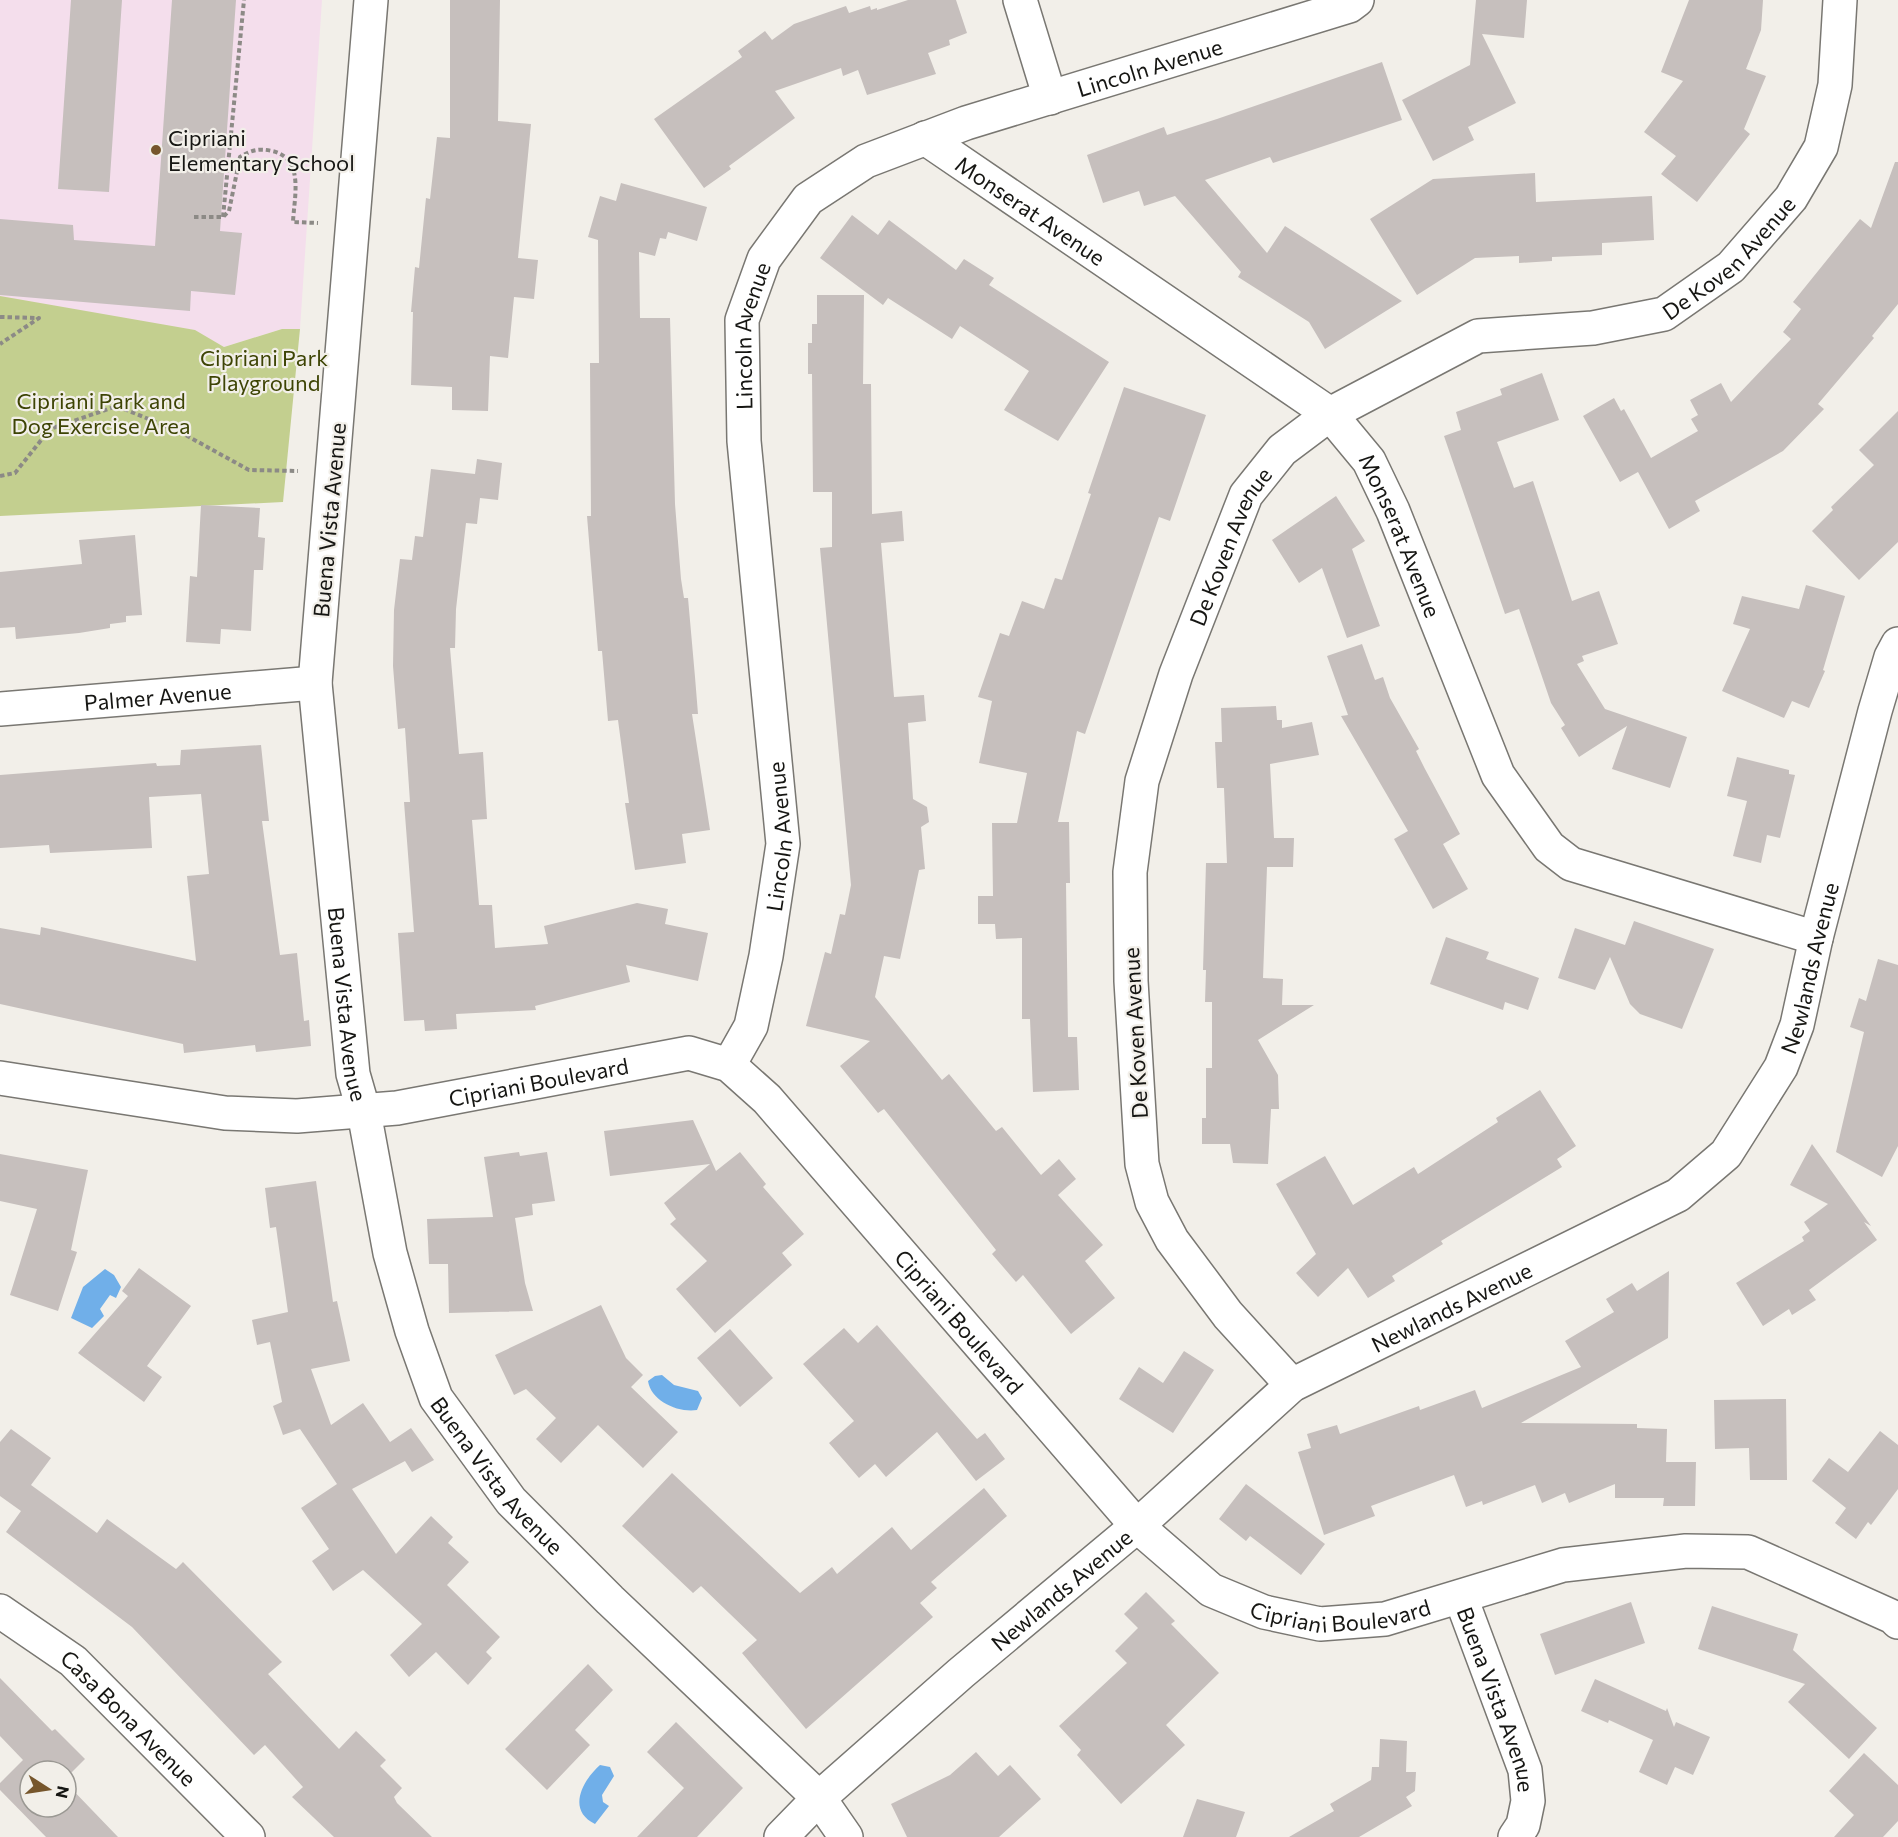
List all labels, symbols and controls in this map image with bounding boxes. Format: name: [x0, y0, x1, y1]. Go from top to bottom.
street label: Lincoln Avenue: [1073, 32, 1226, 102]
place label: Cipriani Elementary School: [168, 124, 355, 176]
marker: Cipriani Elementary School: [149, 143, 163, 157]
street label: Monserat Avenue: [951, 150, 1111, 271]
street label: De Koven Avenue: [1657, 190, 1800, 325]
street label: Lincoln Avenue: [728, 258, 775, 410]
park label: Cipriani Park Playground: [200, 344, 328, 396]
park label: Cipriani Park and Dog Exercise Area: [12, 387, 190, 439]
street label: Buena Vista Avenue: [307, 422, 351, 618]
street label: Monserat Avenue: [1354, 449, 1447, 621]
street label: De Koven Avenue: [1183, 461, 1277, 629]
street label: Palmer Avenue: [83, 676, 232, 716]
street label: Lincoln Avenue: [759, 760, 797, 913]
street label: Newlands Avenue: [1774, 879, 1843, 1057]
street label: Buena Vista Avenue: [323, 906, 374, 1104]
street label: De Koven Avenue: [1117, 947, 1153, 1119]
street label: Cipriani Boulevard: [446, 1051, 631, 1112]
street label: Cipriani Boulevard: [890, 1243, 1030, 1399]
street label: Newlands Avenue: [1367, 1256, 1536, 1357]
street label: Buena Vista Avenue: [426, 1391, 569, 1559]
street label: Newlands Avenue: [985, 1523, 1137, 1656]
street label: Cipriani Boulevard: [1246, 1593, 1434, 1638]
street label: Buena Vista Avenue: [1452, 1603, 1541, 1793]
street label: Casa Bona Avenue: [56, 1644, 203, 1791]
north arrow: [18, 1759, 78, 1819]
text: N: [53, 1784, 74, 1800]

